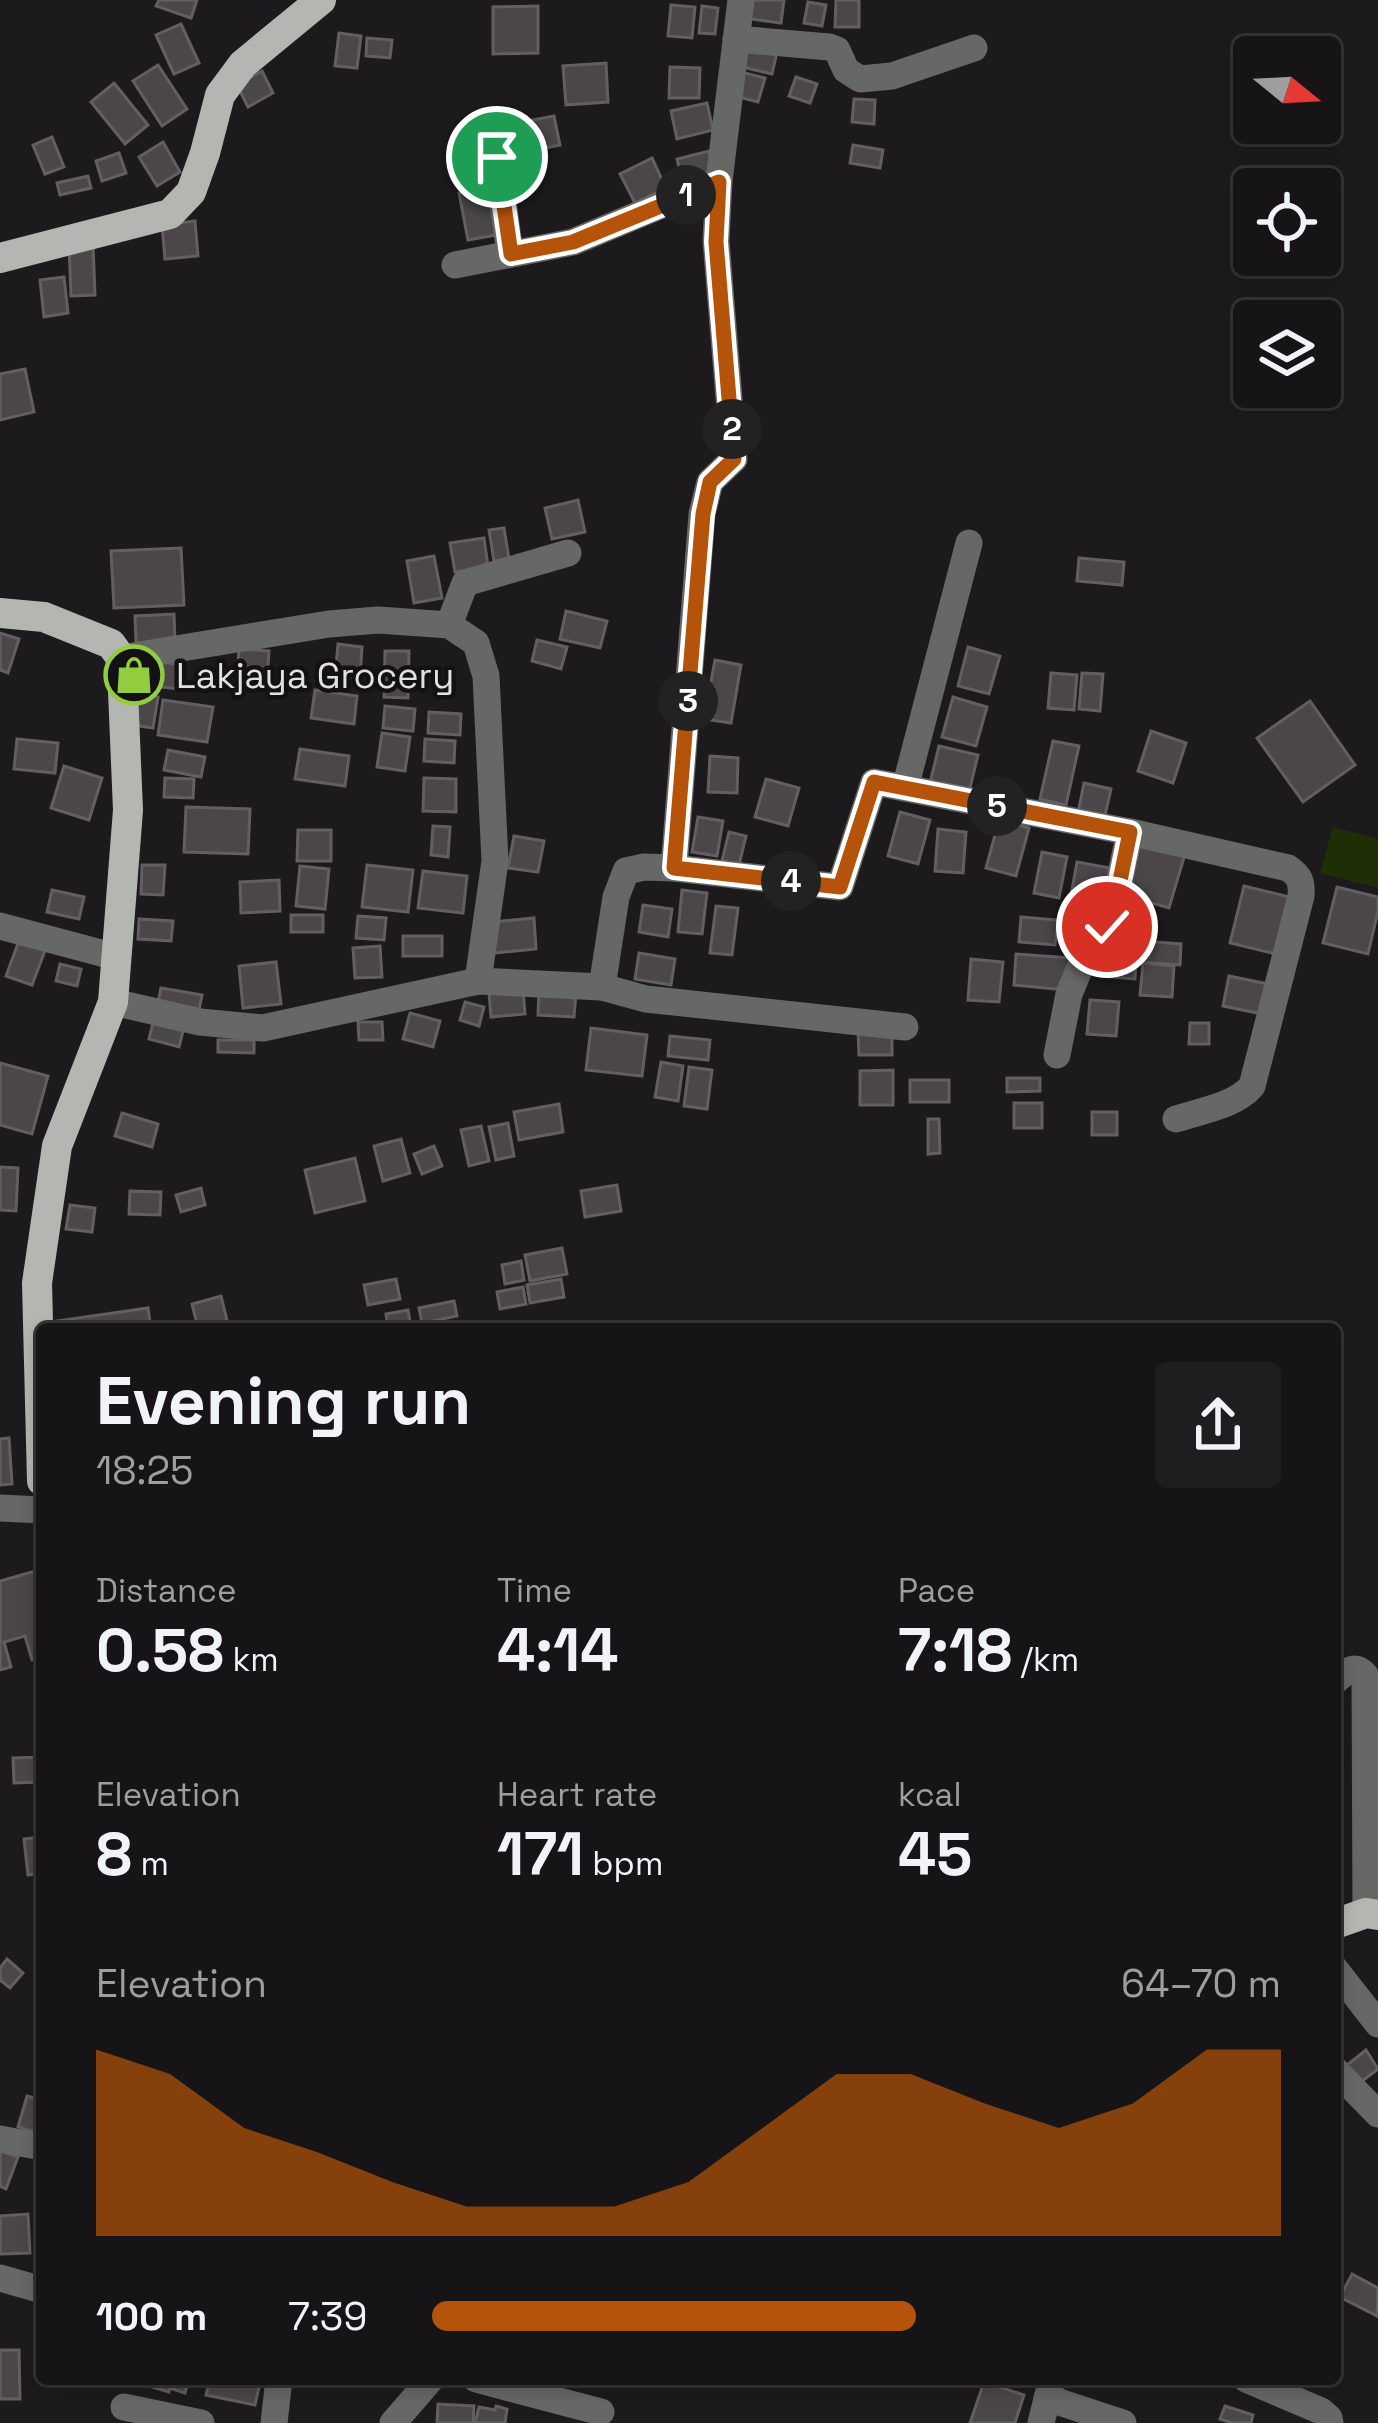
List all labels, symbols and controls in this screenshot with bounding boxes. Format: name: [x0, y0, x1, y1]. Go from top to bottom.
north arrow: [1233, 36, 1341, 144]
map controls: [1233, 36, 1341, 408]
pin: [446, 106, 548, 208]
icon: arrive: [464, 124, 530, 190]
pin: 1: [656, 165, 716, 225]
button: locate: [1233, 168, 1341, 276]
text: 1: [679, 174, 693, 216]
button: layers: [1233, 300, 1341, 408]
pin: 2: [702, 399, 762, 459]
text: 2: [722, 408, 742, 450]
shop icon: Lakjaya Grocery: [103, 644, 165, 706]
place label: Lakjaya Grocery: [176, 653, 454, 699]
pin: 3: [658, 671, 718, 731]
text: 3: [678, 680, 698, 722]
pin: 5: [967, 776, 1027, 836]
text: 5: [987, 785, 1007, 827]
pin: 4: [761, 851, 821, 911]
text: 4: [781, 860, 802, 902]
pin: [1056, 876, 1158, 978]
icon: check: [1074, 894, 1140, 960]
text: Evening run: [96, 1359, 471, 1443]
button: share: [1155, 1362, 1281, 1488]
text: 18:25: [96, 1446, 193, 1495]
text: Distance: [96, 1570, 237, 1612]
text: Time: [497, 1570, 572, 1612]
text: Pace: [898, 1570, 975, 1612]
text: 0.58: [96, 1612, 224, 1689]
text: 4:14: [497, 1612, 618, 1689]
text: 7:18: [898, 1612, 1012, 1689]
text: km: [224, 1639, 279, 1681]
text: /km: [1012, 1639, 1079, 1681]
text: Elevation: [96, 1774, 241, 1816]
text: Heart rate: [497, 1774, 657, 1816]
text: kcal: [898, 1774, 962, 1816]
text: 8: [96, 1816, 132, 1893]
text: 171: [497, 1816, 584, 1893]
text: 45: [898, 1816, 972, 1893]
text: m: [132, 1843, 169, 1885]
text: bpm: [584, 1843, 663, 1885]
text: Elevation: [96, 1959, 267, 2008]
text: 64–70 m: [1121, 1959, 1281, 2008]
text: 100 m: [96, 2292, 207, 2341]
text: 7:39: [288, 2292, 367, 2341]

